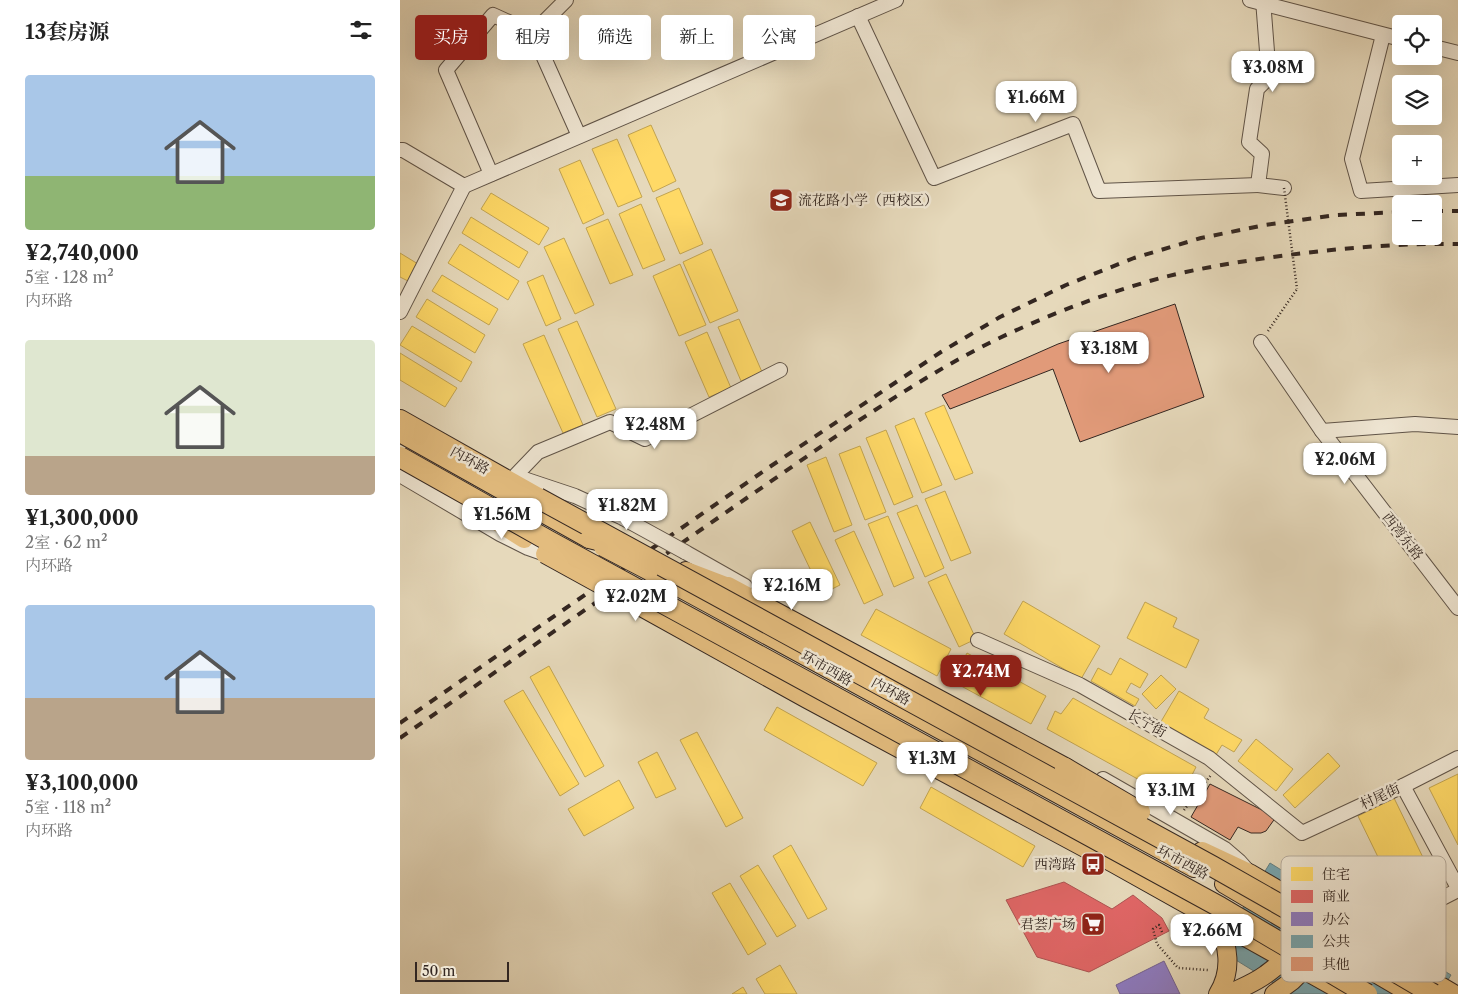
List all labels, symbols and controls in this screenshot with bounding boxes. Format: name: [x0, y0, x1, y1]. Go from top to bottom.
chip: 买房: [415, 15, 487, 60]
chip: 租房: [497, 15, 569, 60]
chip: 筛选: [579, 15, 651, 60]
chip: 新上: [661, 15, 733, 60]
chip: 公寓: [743, 15, 815, 60]
map controls: [1392, 15, 1442, 245]
button: locate: [1392, 15, 1442, 65]
icon: filters: [347, 16, 375, 44]
text: 13套房源: [25, 19, 109, 44]
pin: ¥3.08M: [1232, 51, 1314, 93]
text: ¥3.08M: [1242, 57, 1304, 77]
button: layers: [1392, 75, 1442, 125]
pin: ¥1.66M: [995, 80, 1077, 123]
text: ¥1.66M: [1007, 87, 1065, 107]
icon: home: [155, 107, 245, 197]
button: +: [1392, 135, 1442, 185]
school or university icon: 流花路小学（西校区）: [768, 187, 794, 213]
place label: 流花路小学（西校区）: [798, 191, 938, 209]
button: −: [1392, 195, 1442, 245]
text: ¥2,740,000: [25, 240, 139, 265]
text: 5室 · 128 m²: [25, 267, 114, 287]
text: 内环路: [25, 290, 73, 310]
pin: ¥3.18M: [1068, 332, 1150, 374]
text: ¥3.18M: [1080, 338, 1138, 358]
icon: home: [155, 372, 245, 462]
pin: ¥2.48M: [614, 408, 696, 450]
text: ¥2.48M: [624, 414, 686, 434]
street label: 内环路: [447, 442, 493, 478]
pin: ¥2.06M: [1304, 442, 1386, 485]
text: ¥2.06M: [1314, 449, 1376, 469]
pin: ¥1.82M: [586, 488, 668, 531]
text: ¥1.82M: [598, 495, 656, 515]
pin: ¥1.56M: [461, 498, 543, 540]
text: ¥1.56M: [473, 504, 531, 524]
text: ¥1,300,000: [25, 505, 139, 530]
street label: 西湾东路: [1379, 508, 1427, 564]
text: 2室 · 62 m²: [25, 532, 108, 552]
text: 内环路: [25, 555, 73, 575]
pin: ¥2.16M: [751, 568, 833, 611]
text: ¥2.16M: [763, 575, 821, 595]
pin: ¥2.02M: [595, 580, 677, 622]
text: ¥2.02M: [605, 586, 667, 606]
icon: home: [155, 637, 245, 727]
street label: 环市西路: [798, 647, 856, 689]
pin: ¥2.74M: [940, 654, 1022, 697]
text: ¥2.74M: [952, 661, 1010, 681]
street label: 内环路: [868, 673, 914, 709]
street label: 长宁街: [1124, 705, 1170, 741]
pin: ¥1.3M: [897, 742, 967, 784]
text: ¥1.3M: [908, 748, 956, 768]
text: ¥3,100,000: [25, 770, 138, 795]
pin: ¥3.1M: [1136, 774, 1206, 816]
street label: 村尾街: [1357, 779, 1403, 813]
text: ¥3.1M: [1147, 780, 1195, 800]
text: 5室 · 118 m²: [25, 797, 111, 817]
text: 内环路: [25, 820, 73, 840]
street label: 环市西路: [1154, 841, 1212, 883]
bus stop icon: 西湾路: [1080, 851, 1106, 877]
place label: 西湾路: [1034, 855, 1076, 873]
legend: [1281, 856, 1446, 982]
text: 住宅: [1322, 865, 1350, 883]
text: 商业: [1322, 887, 1350, 905]
text: 办公: [1322, 910, 1350, 928]
supermarket icon: 君荟广场: [1080, 911, 1106, 937]
pin: ¥2.66M: [1171, 914, 1253, 956]
place label: 君荟广场: [1020, 915, 1076, 933]
text: ¥2.66M: [1182, 920, 1242, 940]
text: 公共: [1322, 932, 1350, 950]
text: 其他: [1322, 955, 1350, 973]
scale bar: [415, 959, 509, 982]
text: 50 m: [422, 962, 455, 980]

